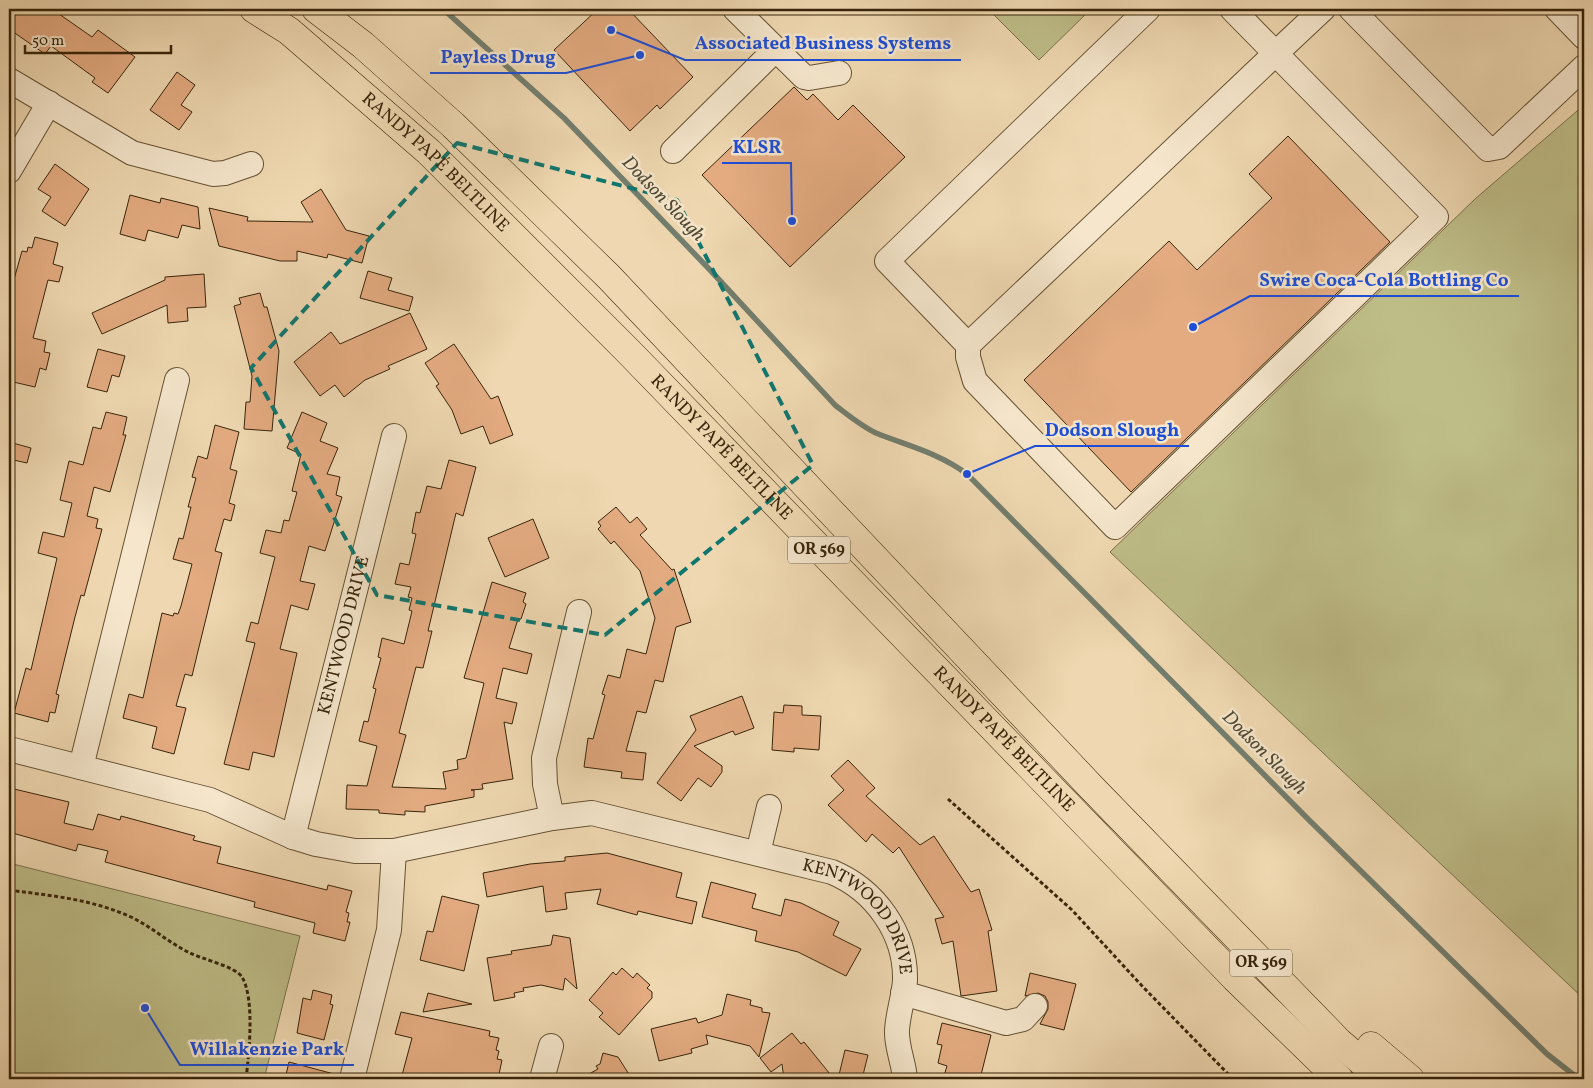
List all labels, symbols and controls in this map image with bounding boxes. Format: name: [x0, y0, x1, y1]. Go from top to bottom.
scale bar: [25, 22, 171, 54]
callout: Associated Business Systems: [685, 26, 961, 60]
text: 50 m: [32, 31, 64, 52]
text: Associated Business Systems: [695, 31, 951, 57]
callout: Payless Drug: [430, 39, 566, 73]
text: Payless Drug: [440, 45, 556, 71]
street label: RANDY PAPÉ BELTLINE: [356, 86, 515, 238]
callout: KLSR: [722, 129, 791, 163]
text: KLSR: [732, 135, 782, 161]
water label: Dodson Slough: [615, 150, 711, 248]
callout: Swire Coca-Cola Bottling Co: [1250, 262, 1519, 296]
text: Swire Coca-Cola Bottling Co: [1259, 268, 1509, 294]
street label: RANDY PAPÉ BELTLINE: [645, 369, 798, 526]
callout: Dodson Slough: [1035, 412, 1189, 446]
text: Dodson Slough: [1045, 418, 1179, 444]
road number: OR 569: [788, 536, 850, 564]
street label: KENTWOOD DRIVE: [312, 553, 376, 717]
street label: RANDY PAPÉ BELTLINE: [927, 660, 1081, 818]
water label: Dodson Slough: [1216, 705, 1312, 801]
street label: KENTWOOD DRIVE: [800, 853, 918, 976]
road number: OR 569: [1230, 950, 1292, 976]
callout: Willakenzie Park: [180, 1031, 354, 1065]
text: Willakenzie Park: [190, 1037, 345, 1063]

